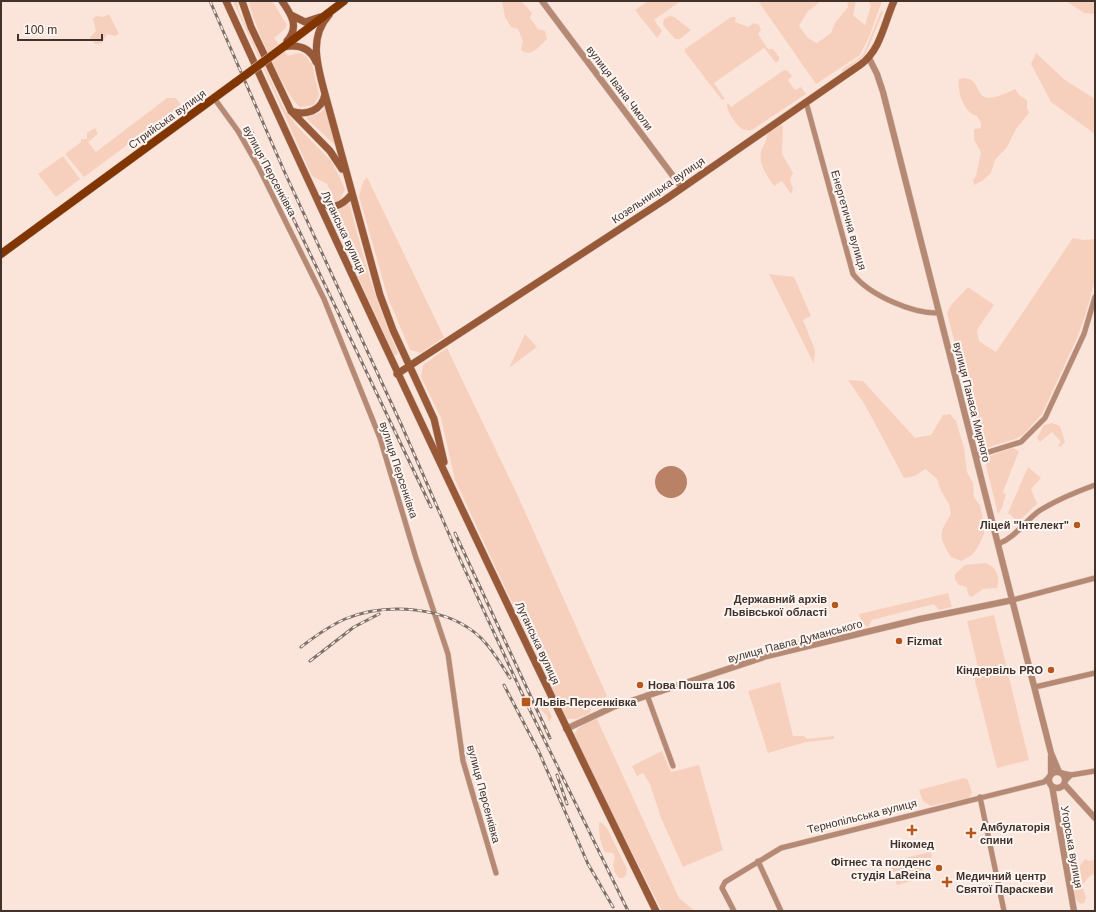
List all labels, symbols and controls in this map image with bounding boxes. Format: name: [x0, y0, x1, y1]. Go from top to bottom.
scale bar: [18, 16, 102, 42]
text: 100 m: [24, 23, 57, 37]
street label: вулиця Івана Чмоли: [584, 44, 656, 132]
street label: Стрийська вулиця: [126, 87, 208, 151]
street label: вулиця Персенківка: [241, 124, 299, 219]
street label: Козельницька вулиця: [609, 154, 707, 226]
street label: Енергетична вулиця: [829, 169, 869, 271]
street label: Луганська вулиця: [320, 189, 368, 275]
street label: вулиця Панаса Мирного: [951, 341, 993, 463]
street label: вулиця Персенківка: [378, 420, 421, 521]
place label: Ліцей "Інтелект": [980, 519, 1069, 531]
marker: Ліцей "Інтелект": [1072, 520, 1082, 530]
place label: Державний архів Львівської області: [724, 593, 827, 618]
street label: Луганська вулиця: [514, 600, 562, 686]
marker: Державний архів Львівської області: [830, 600, 840, 610]
street label: вулиця Павла Думанського: [726, 617, 864, 665]
place label: Fizmat: [907, 635, 942, 647]
marker: Fizmat: [894, 636, 904, 646]
place label: Кіндервіль PRO: [956, 664, 1043, 676]
marker: Кіндервіль PRO: [1046, 665, 1056, 675]
place label: Нова Пошта 106: [648, 679, 735, 691]
marker: Нова Пошта 106: [635, 680, 645, 690]
marker: Львів-Персенківка: [520, 696, 532, 708]
place label: Львів-Персенківка: [535, 696, 637, 708]
street label: вулиця Персенківка: [465, 744, 503, 845]
street label: Тернопільська вулиця: [806, 797, 918, 835]
street label: Угорська вулиця: [1059, 805, 1085, 889]
place label: Амбулаторія спини: [980, 821, 1050, 846]
marker: Нікомед: [906, 824, 918, 836]
marker: Амбулаторія спини: [965, 827, 977, 839]
place label: Нікомед: [890, 838, 934, 850]
place label: Фітнес та полденс студія LaReina: [831, 856, 932, 881]
marker: Фітнес та полденс студія LaReina: [934, 863, 944, 873]
place label: Медичний центр Святої Параскеви: [956, 870, 1053, 895]
marker: Медичний центр Святої Параскеви: [941, 876, 953, 888]

